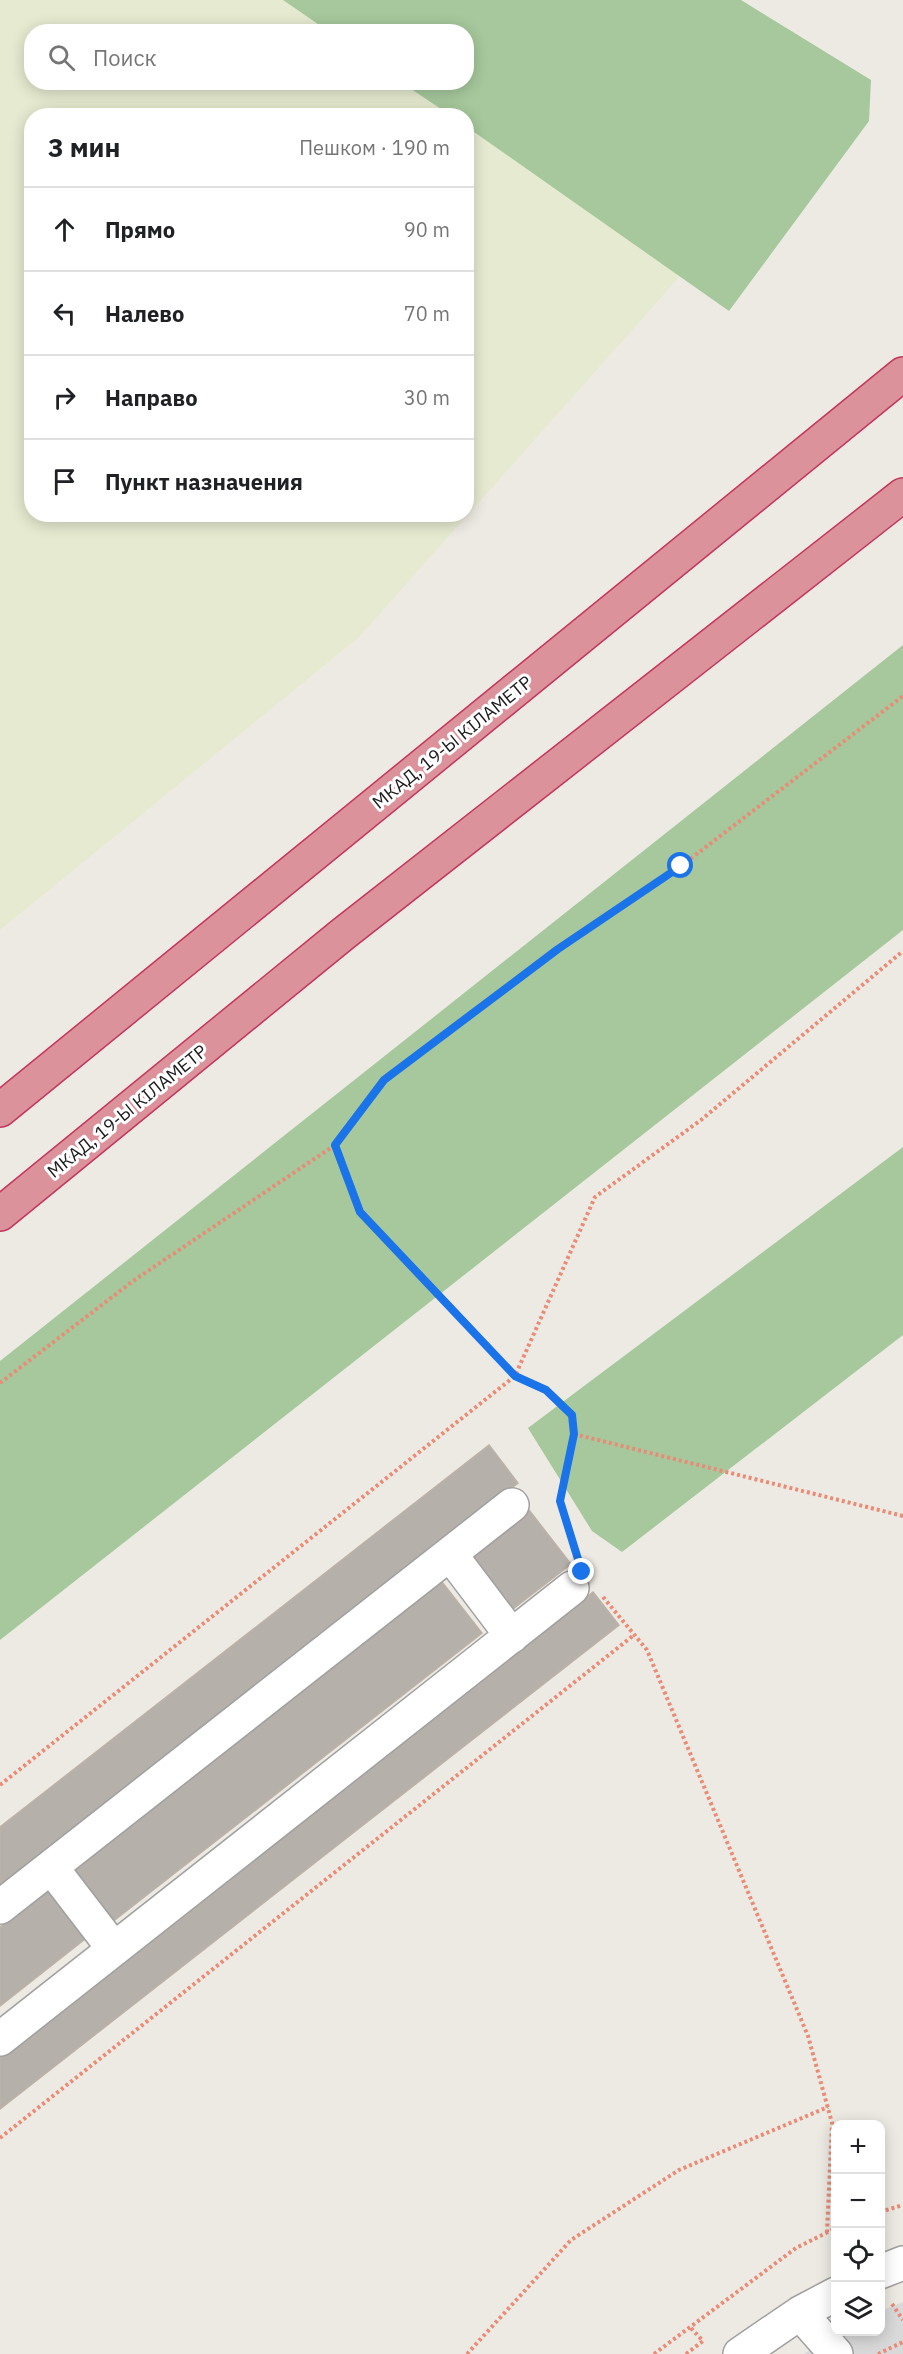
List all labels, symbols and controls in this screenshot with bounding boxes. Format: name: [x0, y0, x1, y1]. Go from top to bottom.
search box: [24, 24, 474, 90]
icon: search: [45, 41, 78, 74]
text: Поиск: [93, 43, 157, 72]
text: 3 мин: [48, 130, 120, 164]
text: Пешком · 190 m: [299, 134, 450, 161]
icon: ahead: [48, 213, 81, 246]
text: Прямо: [105, 215, 175, 244]
text: 90 m: [404, 216, 450, 243]
icon: left: [48, 297, 81, 330]
text: Налево: [105, 299, 184, 328]
text: 70 m: [404, 300, 450, 327]
icon: right: [48, 381, 81, 414]
text: Направо: [105, 383, 198, 412]
text: 30 m: [404, 384, 450, 411]
icon: arrive: [48, 465, 81, 498]
text: Пункт назначения: [105, 467, 303, 496]
street label: МКАД, 19-Ы КІЛАМЕТР: [367, 670, 537, 814]
route start: [667, 852, 693, 878]
street label: МКАД, 19-Ы КІЛАМЕТР: [42, 1039, 212, 1183]
route end: [568, 1558, 594, 1584]
map controls: [831, 2120, 885, 2336]
button: +: [831, 2120, 885, 2174]
button: −: [831, 2174, 885, 2228]
button: locate: [831, 2228, 885, 2282]
button: layers: [831, 2282, 885, 2336]

